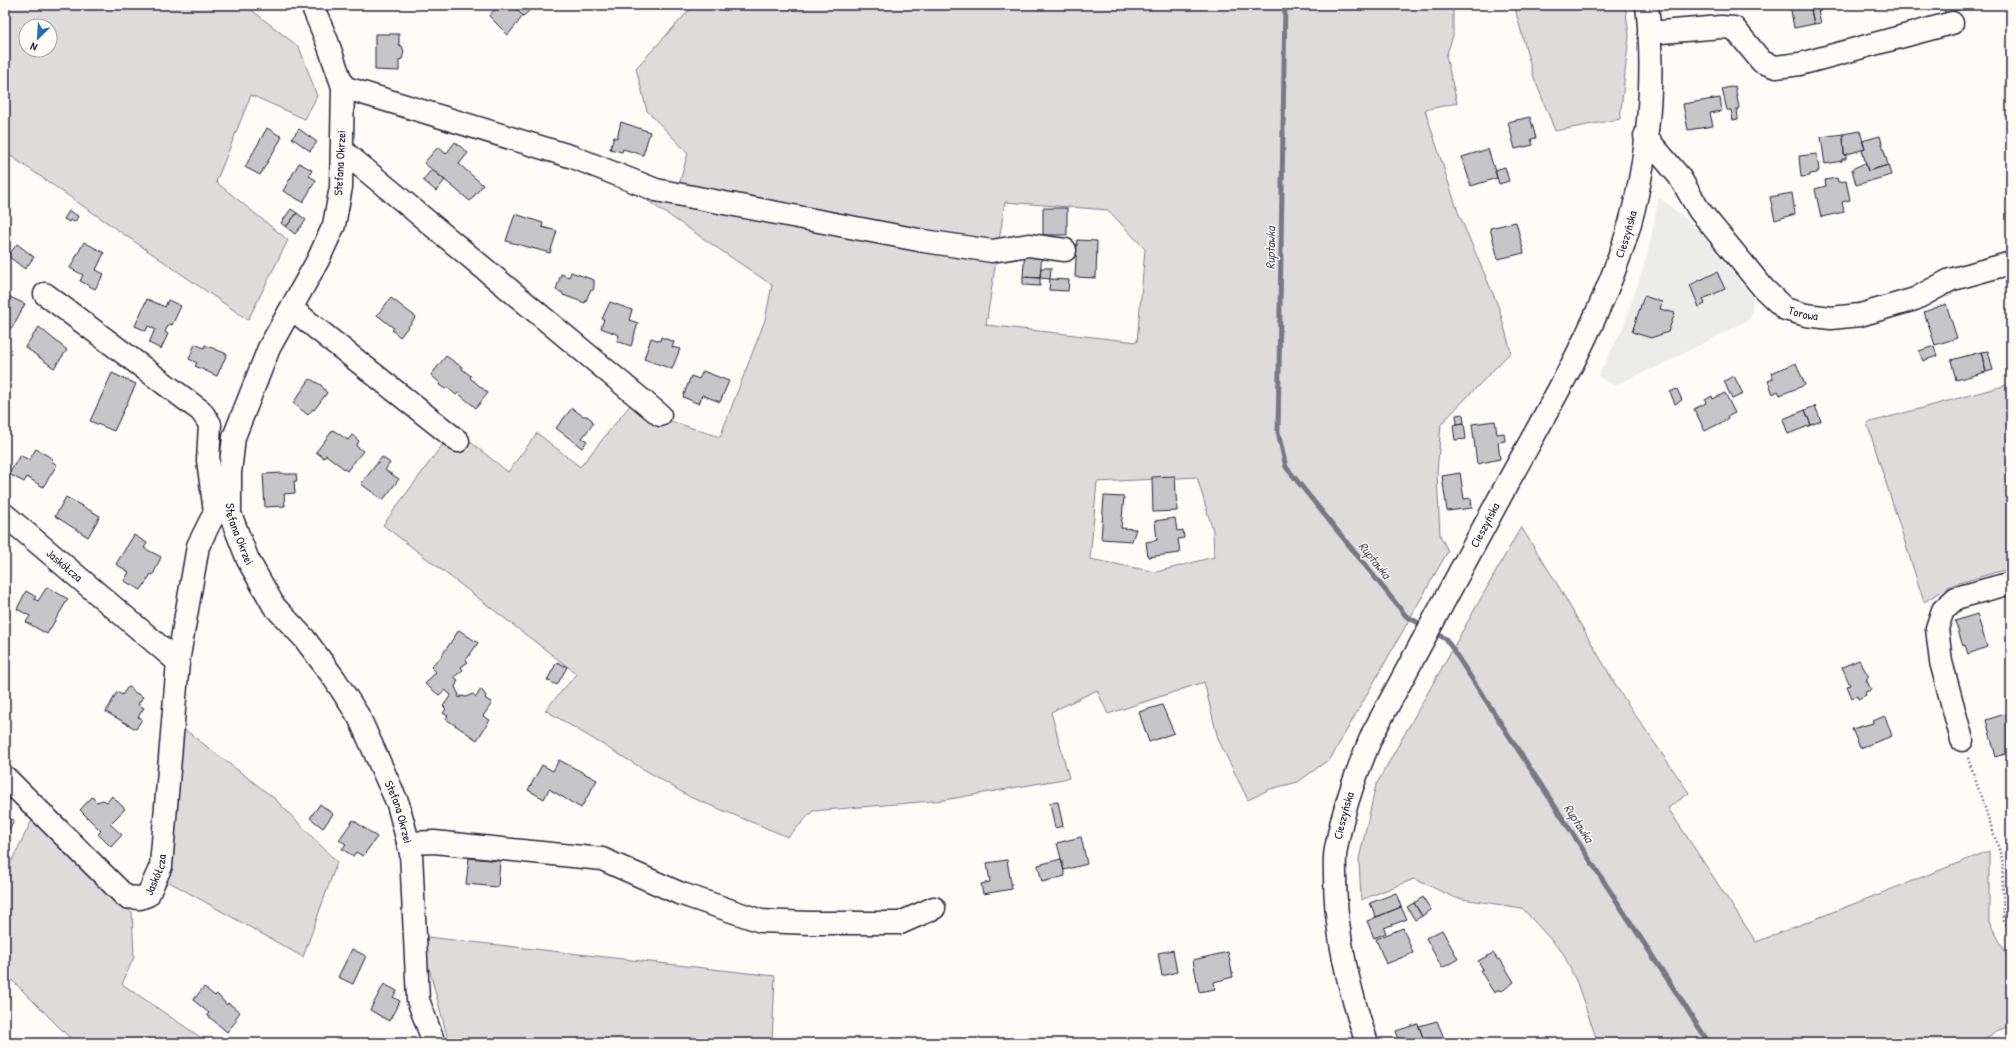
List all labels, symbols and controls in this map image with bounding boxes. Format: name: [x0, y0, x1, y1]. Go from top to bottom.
north arrow: [18, 18, 58, 58]
text: N: [28, 39, 39, 55]
street label: Stefana Okrzei: [329, 130, 350, 196]
street label: Cieszyńska: [1611, 209, 1641, 260]
water label: Ruptawka: [1261, 225, 1280, 270]
street label: Torowa: [1786, 301, 1819, 324]
street label: Cieszyńska: [1466, 499, 1504, 550]
street label: Stefana Okrzei: [222, 503, 258, 568]
water label: Ruptawka: [1354, 538, 1397, 584]
street label: Jaskółcza: [43, 545, 87, 586]
street label: Stefana Okrzei: [381, 778, 417, 845]
street label: Cieszyńska: [1329, 789, 1358, 841]
water label: Ruptawka: [1559, 800, 1599, 848]
street label: Jaskółcza: [140, 853, 170, 898]

